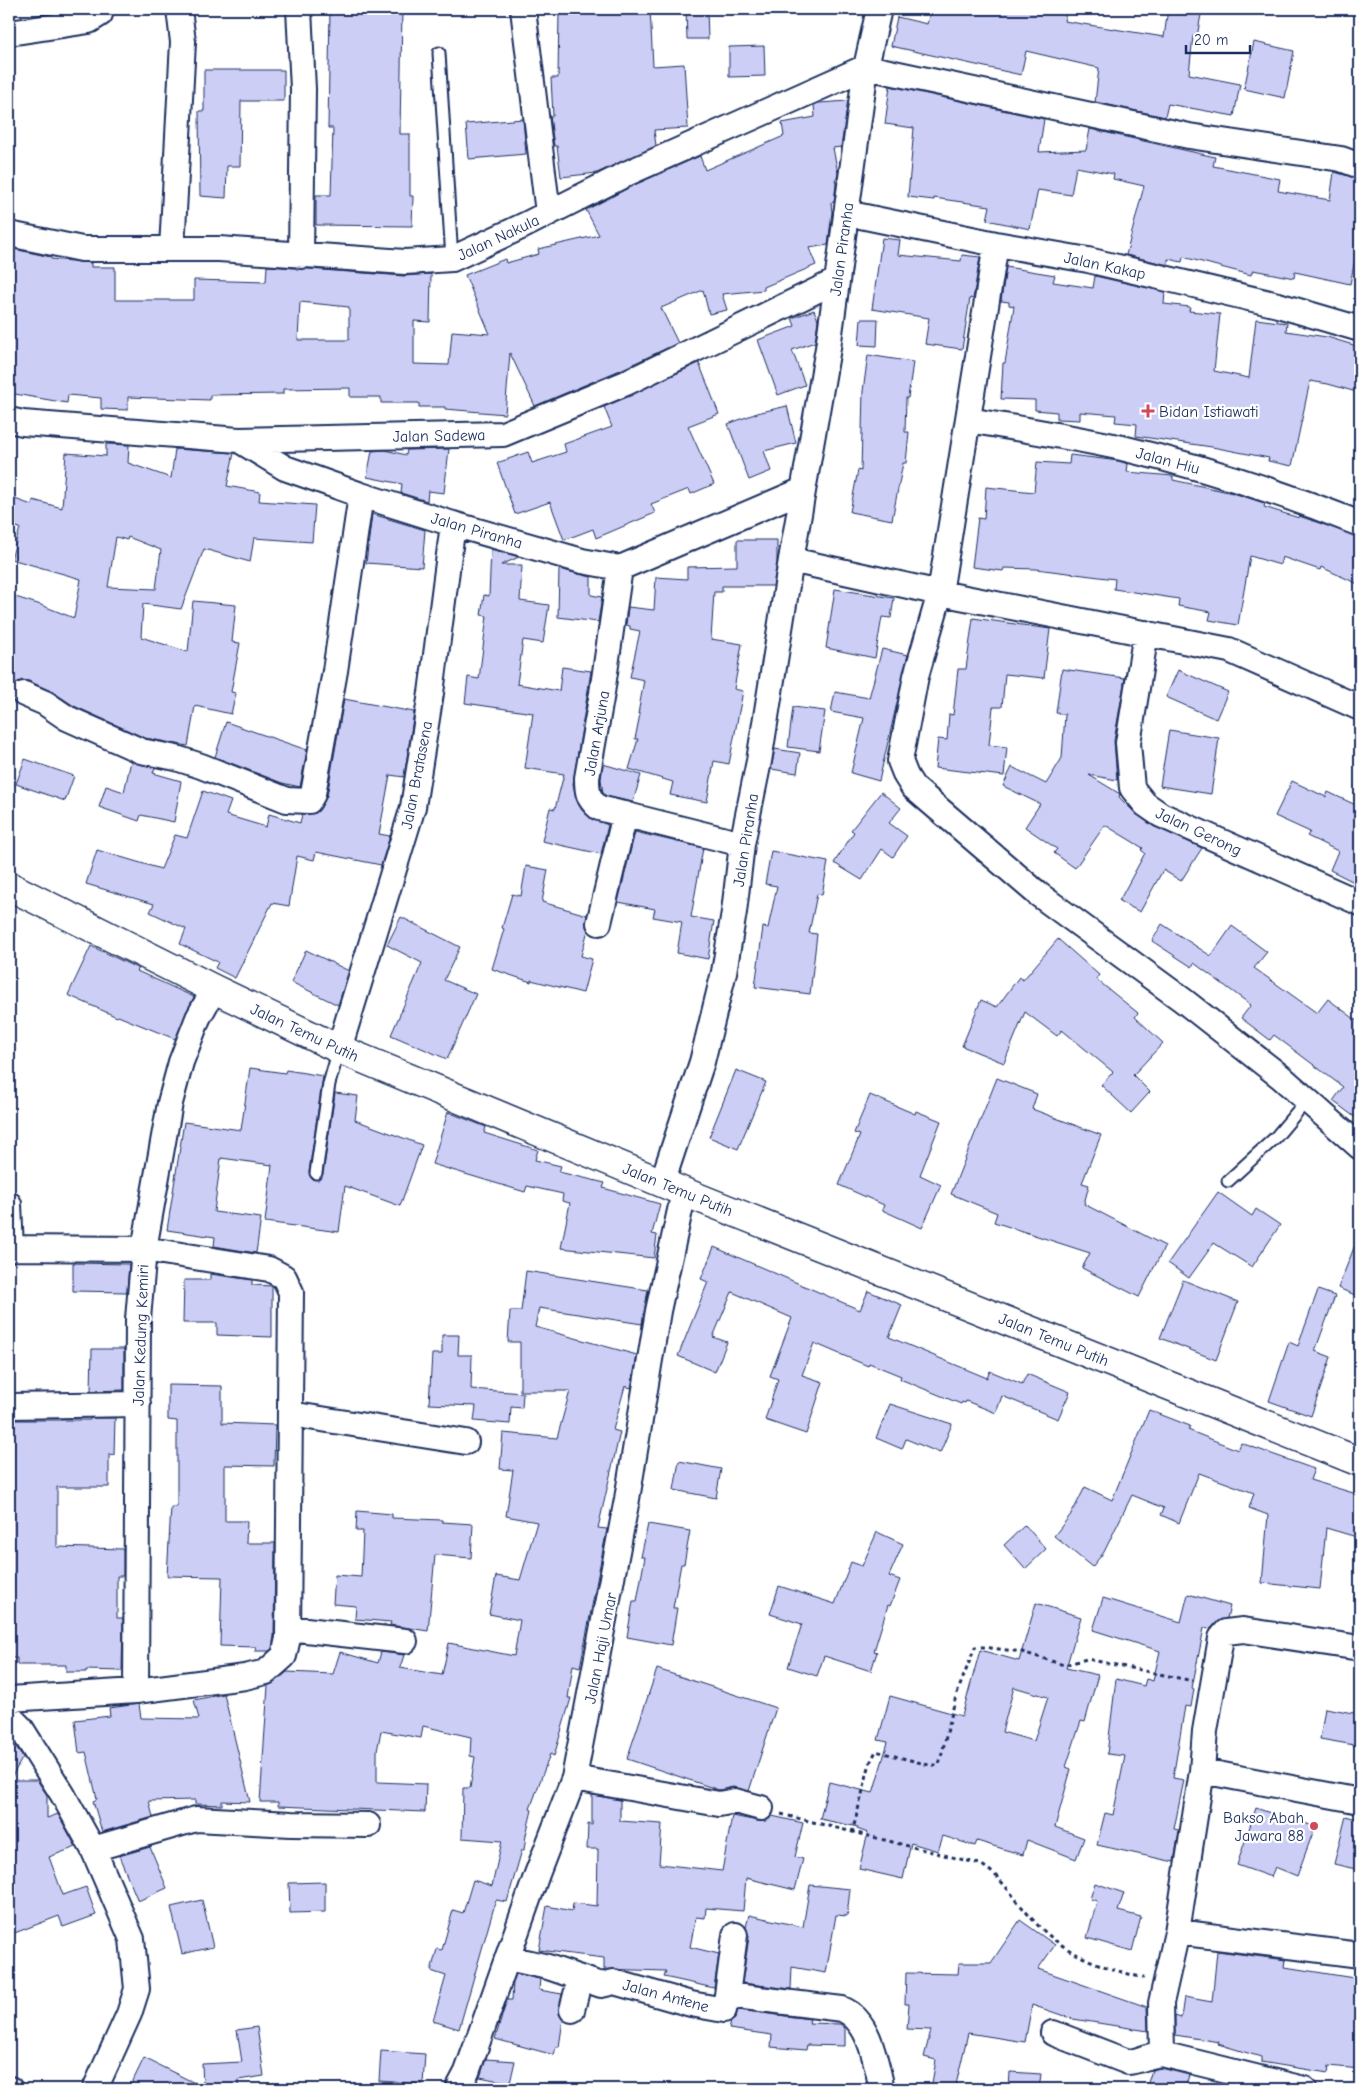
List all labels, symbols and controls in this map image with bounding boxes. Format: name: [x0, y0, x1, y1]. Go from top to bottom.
scale bar: [1186, 22, 1250, 54]
text: 20 m: [1194, 31, 1228, 49]
street label: Jalan Piranha: [827, 201, 857, 297]
street label: Jalan Nakula: [455, 211, 542, 265]
street label: Jalan Kakap: [1062, 249, 1147, 283]
place label: Bidan Istiawati: [1159, 403, 1259, 421]
marker: Bidan Istiawati: [1141, 404, 1155, 418]
street label: Jalan Sadewa: [393, 426, 485, 446]
street label: Jalan Hiu: [1134, 444, 1201, 478]
street label: Jalan Piranha: [429, 509, 524, 553]
street label: Jalan Arjuna: [581, 689, 613, 777]
street label: Jalan Bratasena: [398, 720, 436, 831]
street label: Jalan Piranha: [730, 792, 762, 888]
street label: Jalan Gerong: [1153, 804, 1244, 860]
street label: Jalan Temu Putih: [248, 1000, 362, 1066]
street label: Jalan Temu Putih: [620, 1160, 735, 1220]
street label: Jalan Kedung Kemiri: [130, 1264, 152, 1406]
street label: Jalan Temu Putih: [996, 1310, 1111, 1370]
street label: Jalan Haji Umar: [581, 1590, 621, 1705]
place label: Bakso Abah Jawara 88: [1223, 1809, 1304, 1845]
marker: Bakso Abah Jawara 88: [1308, 1820, 1320, 1832]
street label: Jalan Antene: [621, 1976, 711, 2016]

